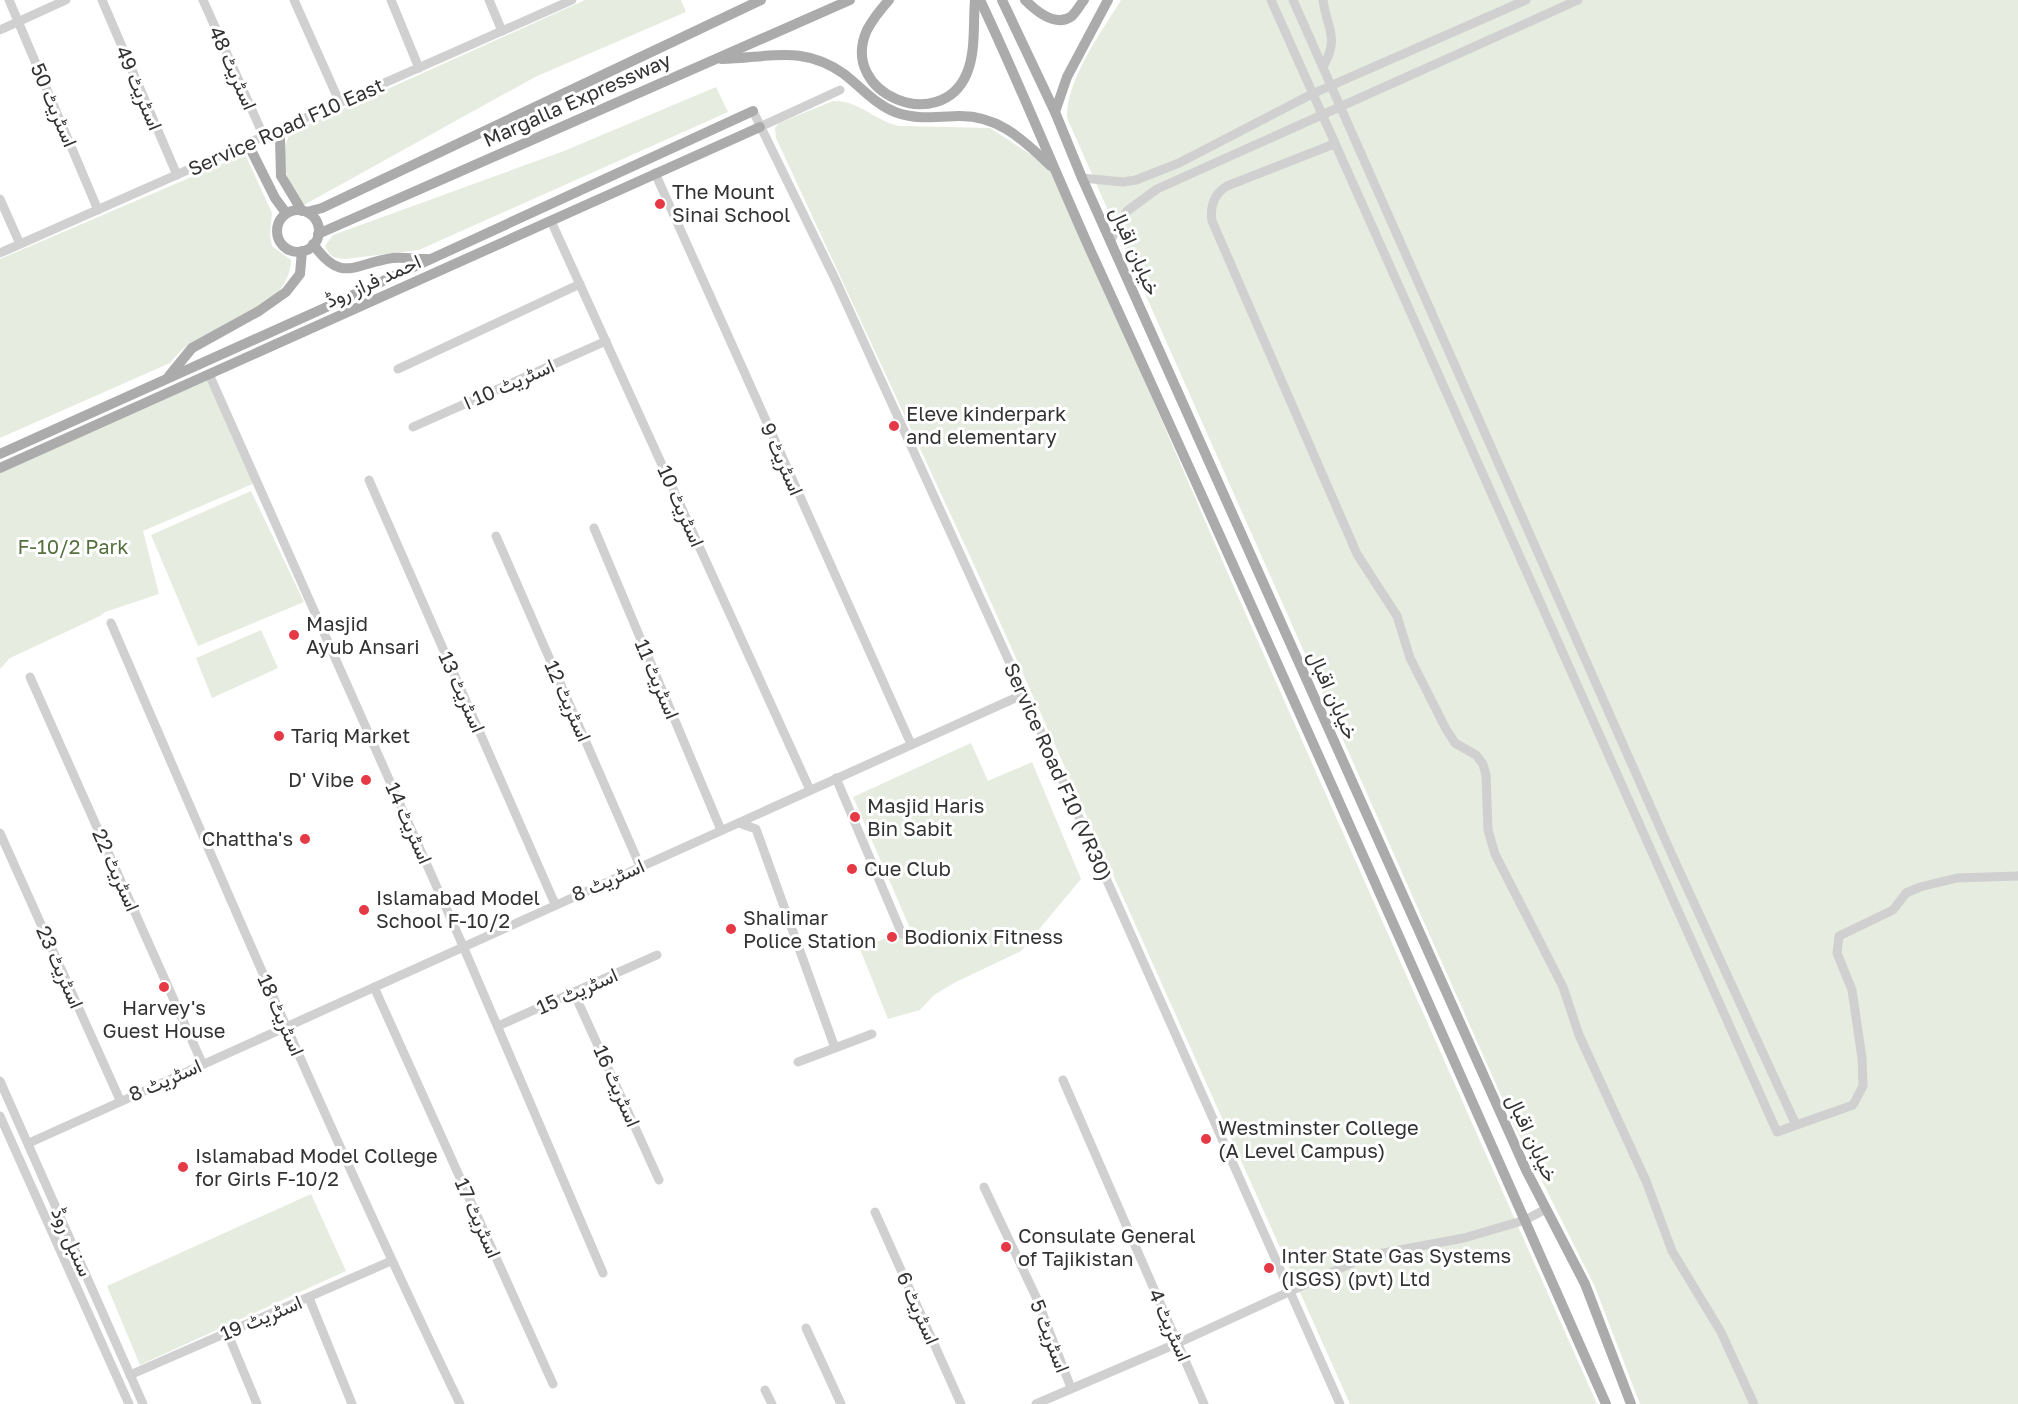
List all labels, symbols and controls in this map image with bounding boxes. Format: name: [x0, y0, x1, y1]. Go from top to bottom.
street label: اسٹریٹ 48: [203, 22, 263, 114]
street label: اسٹریٹ 49: [110, 42, 168, 134]
street label: Margalla Expressway: [479, 47, 674, 151]
street label: اسٹریٹ 50: [25, 59, 83, 151]
street label: Service Road F10 East: [184, 72, 387, 180]
place label: The Mount Sinai School: [672, 179, 791, 226]
marker: The Mount Sinai School: [653, 197, 667, 211]
street label: خیابان اقبال: [1105, 203, 1166, 299]
street label: احمد فراز روڈ: [321, 248, 425, 314]
street label: اسٹریٹ 10 ا: [460, 353, 558, 415]
place label: Eleve kinderpark and elementary: [906, 401, 1066, 448]
street label: اسٹریٹ 9: [755, 419, 809, 499]
marker: Eleve kinderpark and elementary: [887, 419, 901, 433]
street label: اسٹریٹ 10: [651, 461, 711, 551]
park label: F-10/2 Park: [17, 534, 129, 558]
place label: Masjid Ayub Ansari: [306, 611, 420, 658]
marker: Masjid Ayub Ansari: [287, 628, 301, 642]
street label: اسٹریٹ 11: [629, 635, 685, 723]
street label: اسٹریٹ 13: [433, 647, 491, 737]
street label: خیابان اقبال: [1303, 647, 1364, 743]
street label: اسٹریٹ 12: [539, 656, 597, 746]
street label: Service Road F10 (VR30): [1000, 659, 1118, 884]
place label: Tariq Market: [291, 723, 410, 747]
marker: Tariq Market: [272, 729, 286, 743]
place label: D' Vibe: [288, 767, 354, 791]
marker: D' Vibe: [359, 773, 373, 787]
street label: اسٹریٹ 14: [380, 778, 438, 868]
place label: Masjid Haris Bin Sabit: [867, 793, 984, 840]
marker: Masjid Haris Bin Sabit: [848, 810, 862, 824]
street label: اسٹریٹ 22: [86, 825, 146, 915]
place label: Chattha's: [202, 826, 293, 850]
marker: Chattha's: [298, 832, 312, 846]
street label: اسٹریٹ 8: [568, 852, 648, 908]
place label: Cue Club: [864, 856, 951, 880]
marker: Cue Club: [845, 862, 859, 876]
place label: Islamabad Model School F-10/2: [376, 885, 540, 932]
marker: Islamabad Model School F-10/2: [357, 903, 371, 917]
place label: Shalimar Police Station: [743, 905, 876, 952]
street label: اسٹریٹ 23: [30, 922, 90, 1012]
marker: Shalimar Police Station: [724, 922, 738, 936]
place label: Bodionix Fitness: [904, 924, 1063, 948]
marker: Bodionix Fitness: [885, 930, 899, 944]
street label: اسٹریٹ 15: [532, 962, 622, 1020]
street label: اسٹریٹ 18: [252, 970, 310, 1060]
marker: Harvey's Guest House: [157, 980, 171, 994]
place label: Harvey's Guest House: [103, 995, 225, 1042]
street label: اسٹریٹ 16: [588, 1041, 646, 1131]
street label: اسٹریٹ 8: [125, 1052, 205, 1108]
street label: خیابان اقبال: [1501, 1090, 1564, 1186]
place label: Westminster College (A Level Campus): [1218, 1115, 1419, 1162]
marker: Westminster College (A Level Campus): [1199, 1132, 1213, 1146]
place label: Islamabad Model College for Girls F-10/2: [195, 1143, 438, 1190]
marker: Islamabad Model College for Girls F-10/2: [176, 1160, 190, 1174]
street label: اسٹریٹ 17: [449, 1174, 507, 1262]
street label: سنبل روڈ: [45, 1203, 99, 1281]
place label: Consulate General of Tajikistan: [1018, 1223, 1196, 1270]
marker: Consulate General of Tajikistan: [999, 1240, 1013, 1254]
place label: Inter State Gas Systems (ISGS) (pvt) Ltd: [1281, 1243, 1511, 1290]
marker: Inter State Gas Systems (ISGS) (pvt) Ltd: [1262, 1261, 1276, 1275]
street label: اسٹریٹ 6: [891, 1268, 945, 1348]
street label: اسٹریٹ 4: [1142, 1285, 1198, 1365]
street label: اسٹریٹ 19: [216, 1289, 306, 1347]
street label: اسٹریٹ 5: [1024, 1296, 1076, 1376]

